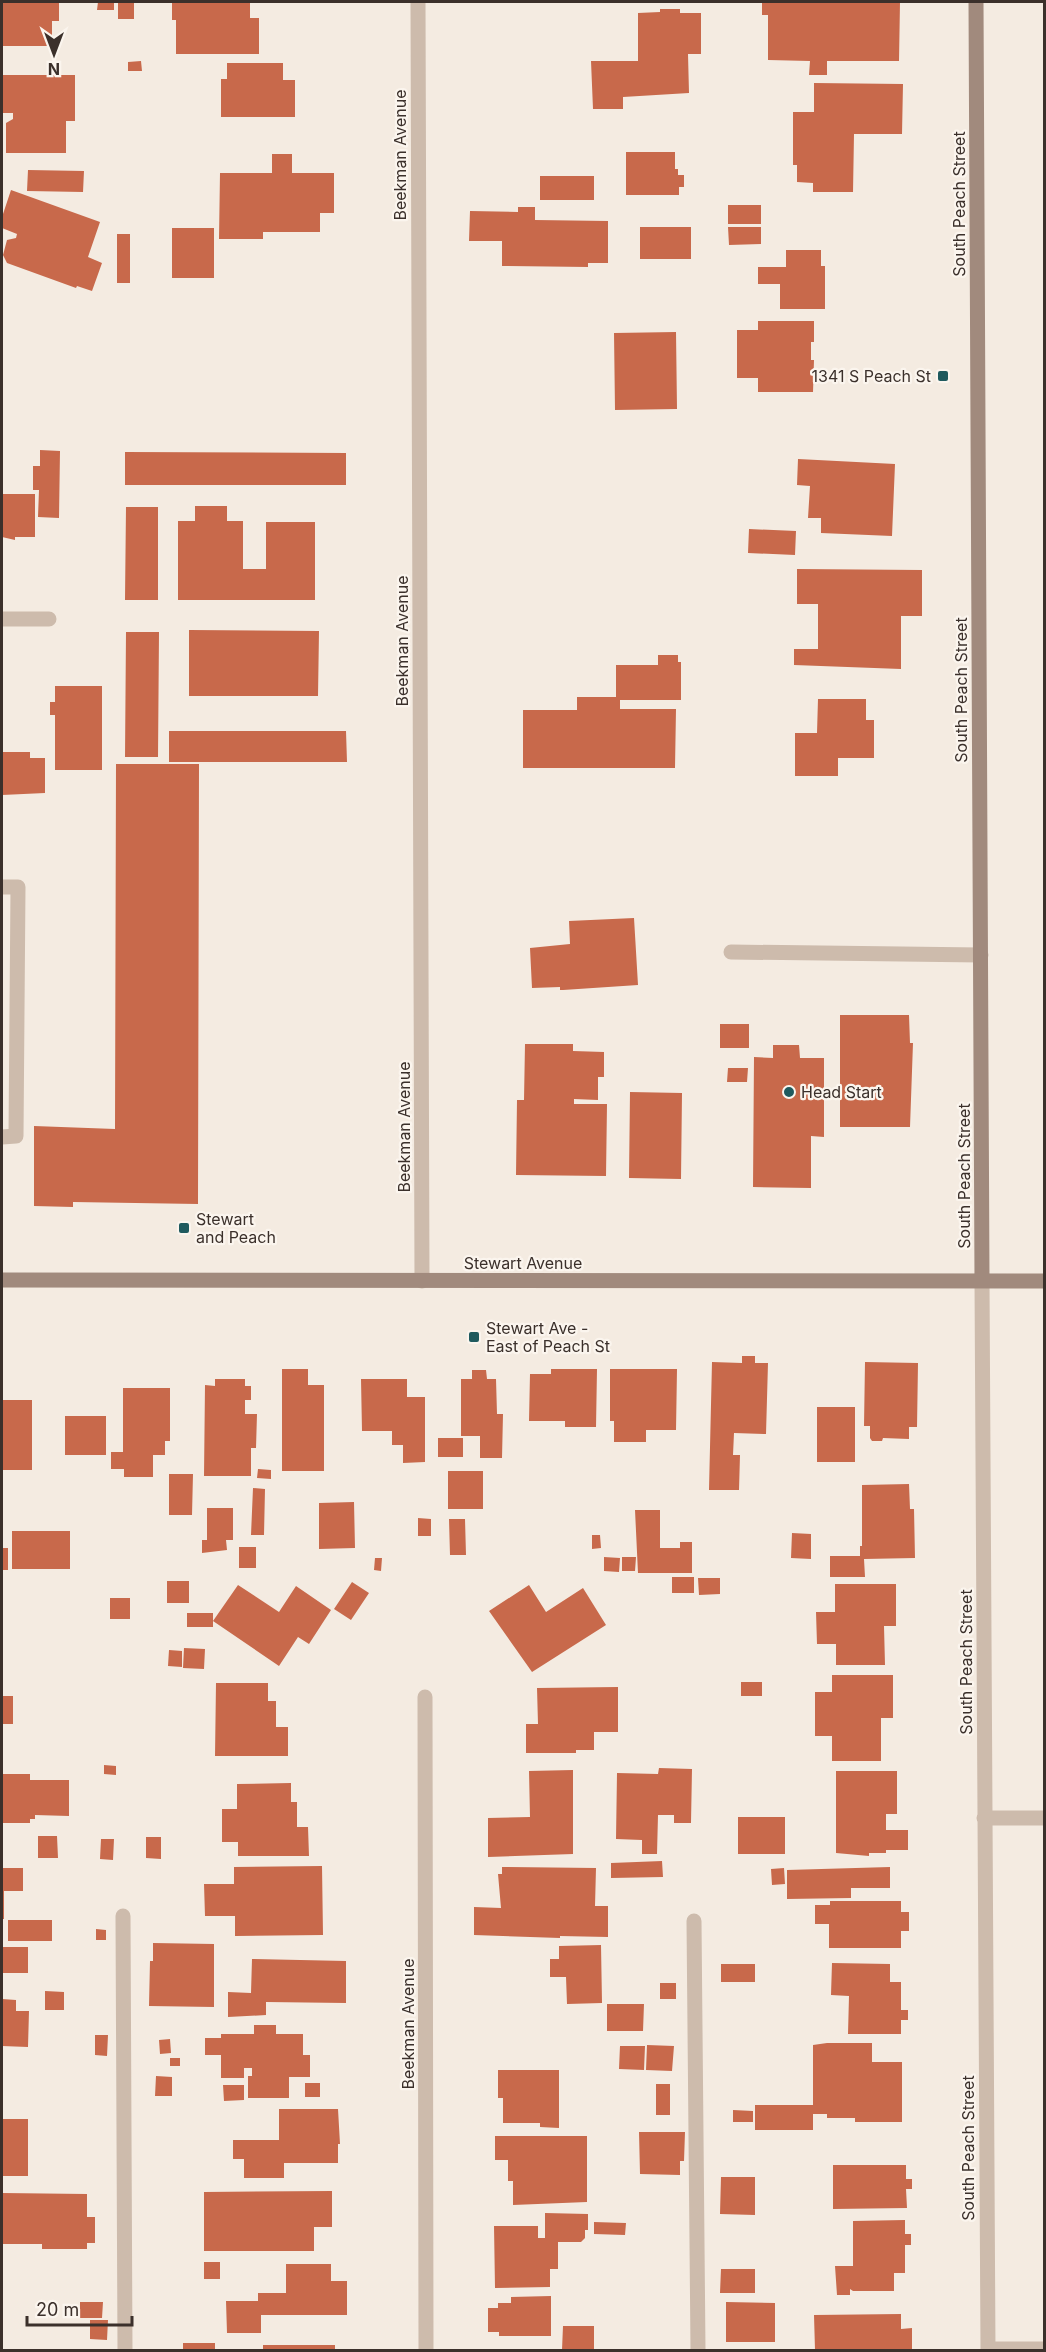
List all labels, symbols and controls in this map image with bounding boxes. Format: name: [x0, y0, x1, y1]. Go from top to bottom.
north arrow: [24, 24, 84, 84]
text: N: [48, 59, 60, 79]
street label: Beekman Avenue: [390, 89, 410, 221]
street label: South Peach Street: [949, 131, 969, 277]
place label: 1341 S Peach St: [812, 366, 931, 386]
marker: 1341 S Peach St: [936, 369, 950, 383]
street label: Beekman Avenue: [392, 575, 412, 707]
street label: South Peach Street: [951, 617, 971, 763]
street label: Beekman Avenue: [394, 1061, 414, 1193]
place label: Head Start: [801, 1082, 882, 1102]
marker: Head Start: [782, 1085, 796, 1099]
street label: South Peach Street: [954, 1103, 974, 1249]
place label: Stewart and Peach: [196, 1209, 276, 1247]
marker: Stewart and Peach: [177, 1221, 191, 1235]
street label: Stewart Avenue: [464, 1253, 582, 1273]
place label: Stewart Ave - East of Peach St: [486, 1318, 610, 1356]
marker: Stewart Ave - East of Peach St: [467, 1330, 481, 1344]
street label: South Peach Street: [956, 1589, 976, 1735]
street label: Beekman Avenue: [398, 1958, 418, 2090]
street label: South Peach Street: [958, 2075, 978, 2221]
scale bar: [27, 2289, 132, 2327]
text: 20 m: [36, 2299, 79, 2320]

